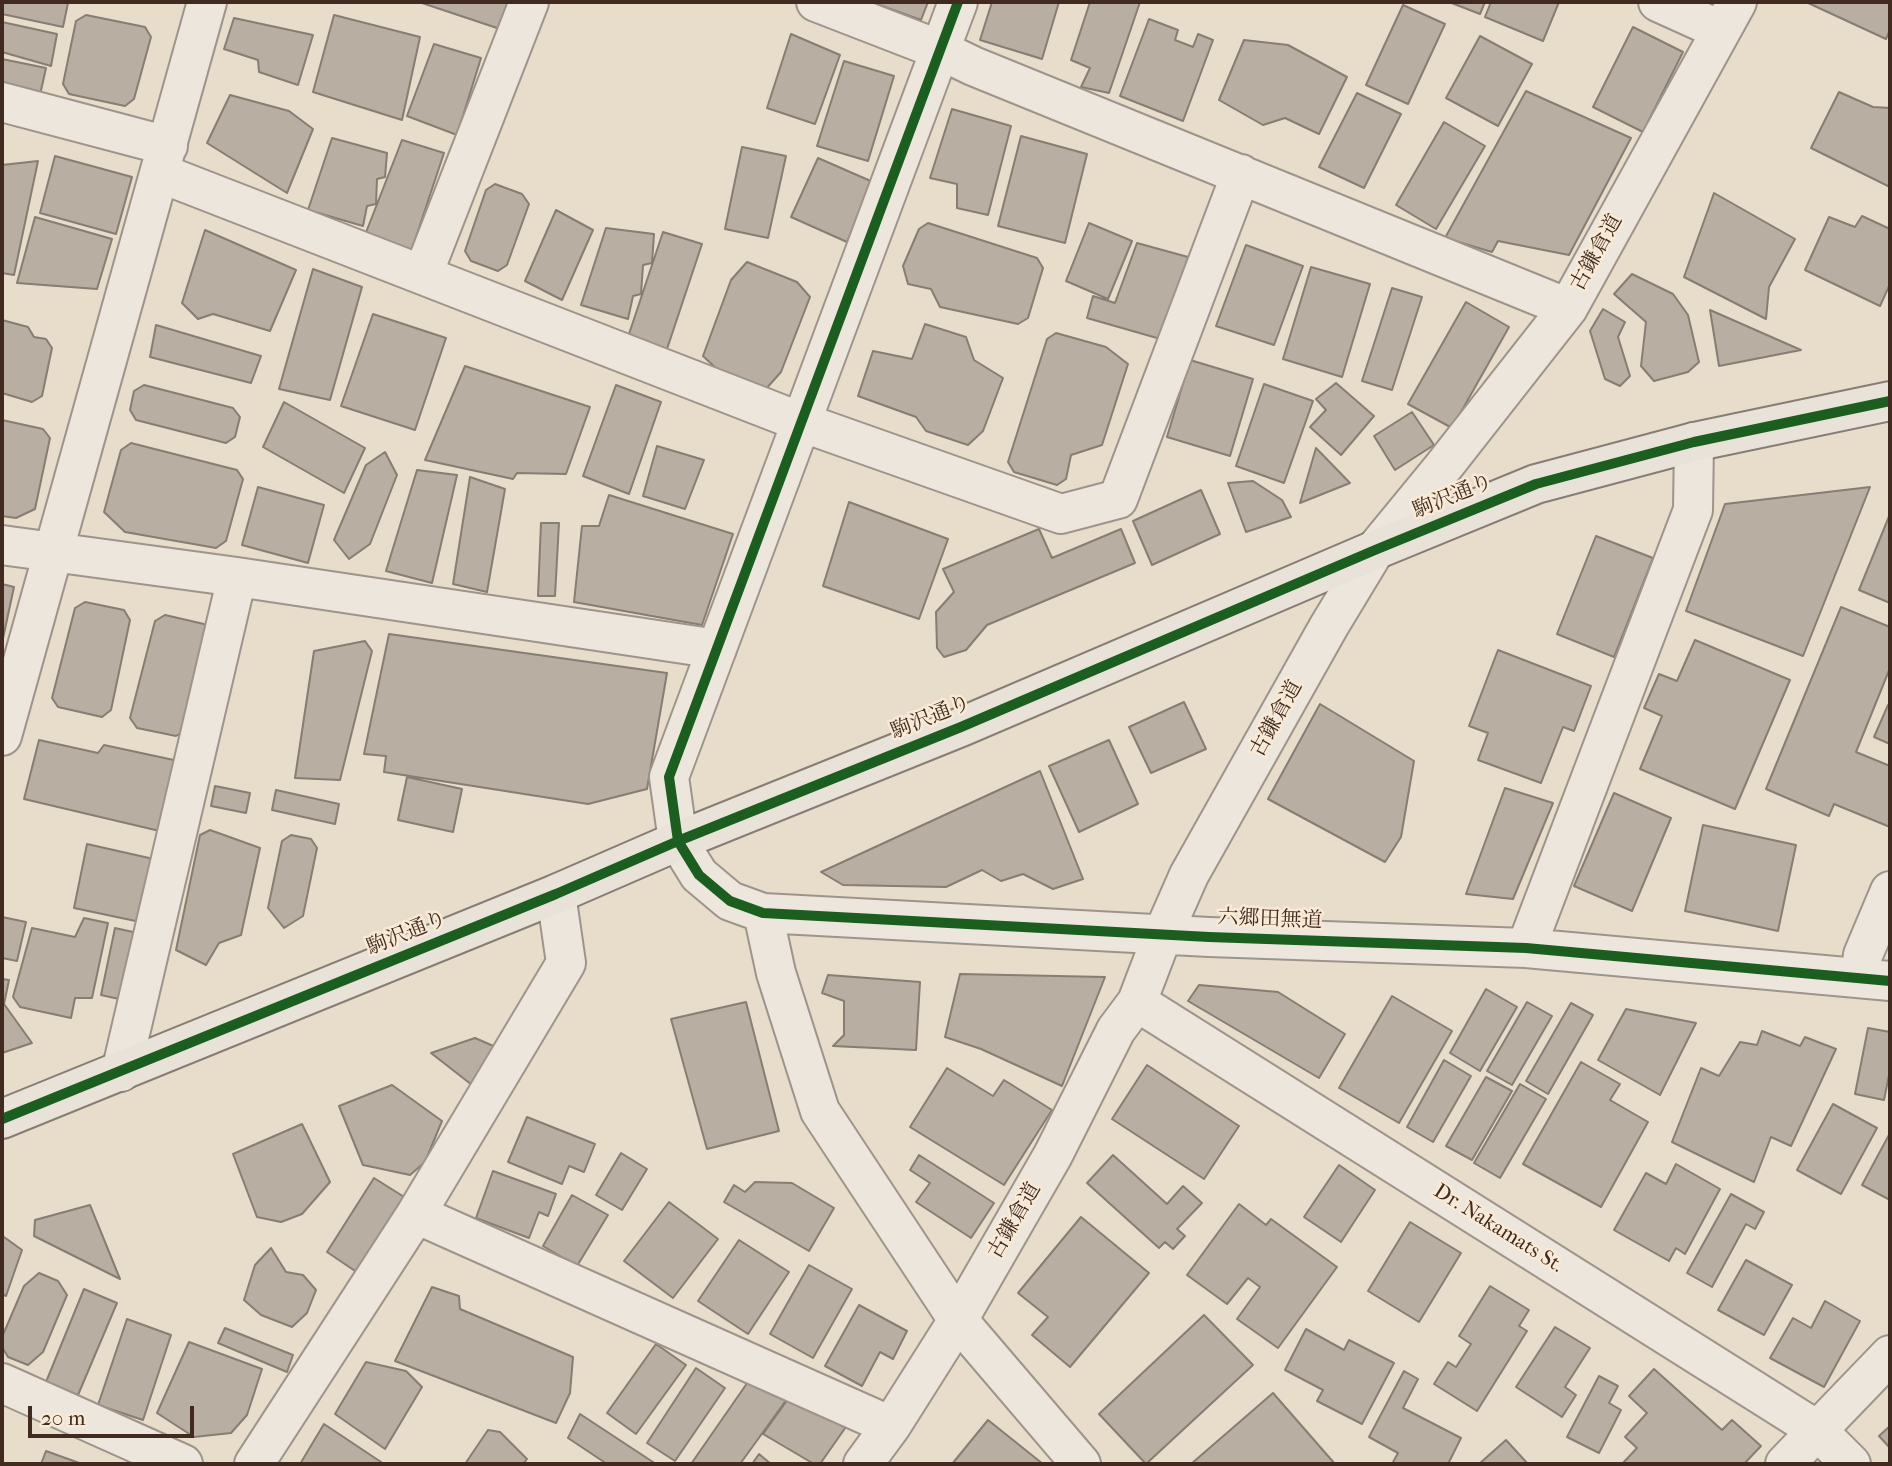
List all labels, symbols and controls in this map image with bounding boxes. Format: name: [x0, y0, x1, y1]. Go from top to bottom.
street label: 古鎌倉道: [1566, 210, 1628, 296]
street label: 駒沢通り: [1409, 470, 1497, 524]
street label: 古鎌倉道: [1246, 676, 1308, 762]
street label: 駒沢通り: [887, 691, 975, 745]
street label: 六郷田無道: [1217, 906, 1323, 934]
street label: 駒沢通り: [363, 907, 451, 961]
street label: 古鎌倉道: [983, 1178, 1047, 1264]
street label: Dr. Nakamats St.: [1429, 1179, 1567, 1279]
scale bar: [32, 1392, 198, 1436]
text: 20 m: [41, 1406, 85, 1430]

